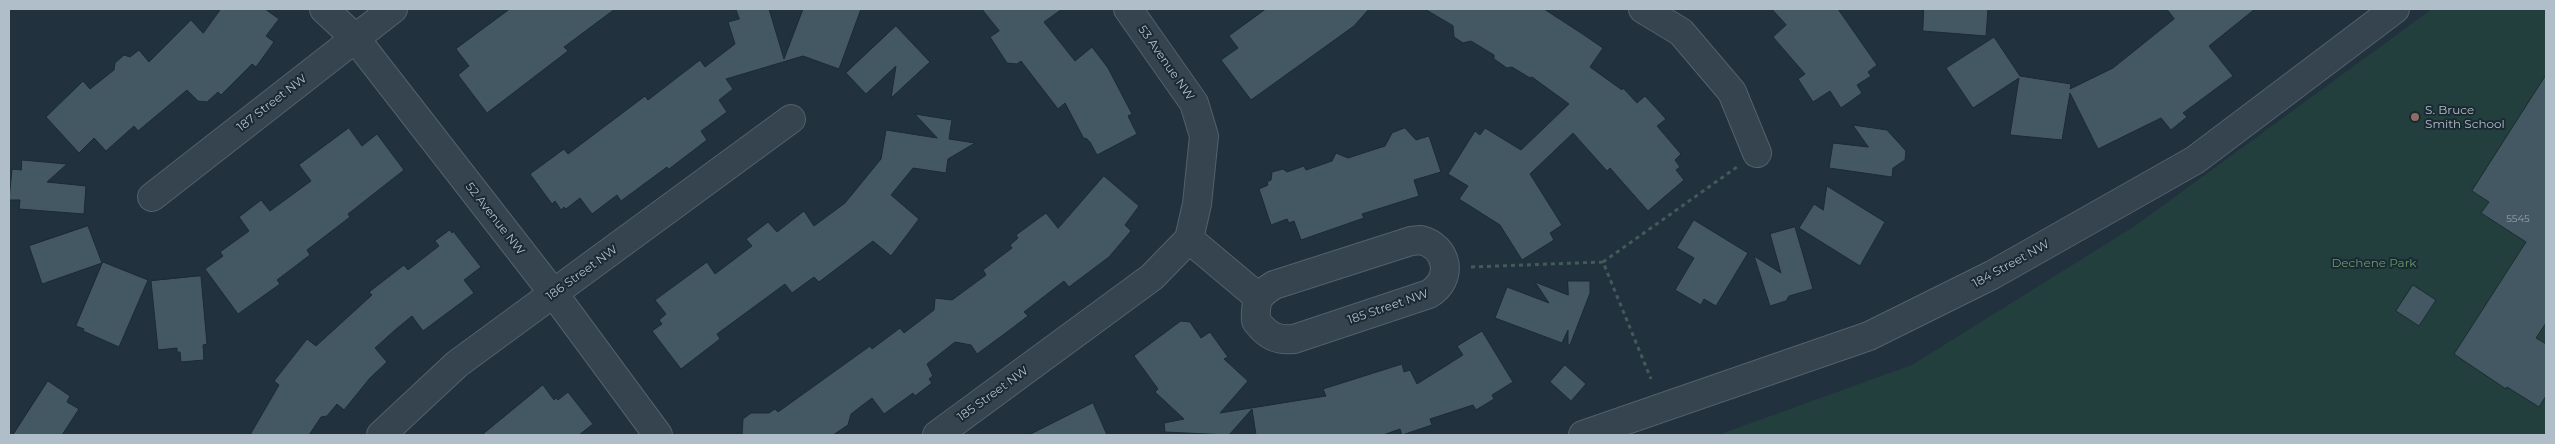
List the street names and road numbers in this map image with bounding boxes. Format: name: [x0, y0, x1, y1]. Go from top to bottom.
street label: 53 Avenue NW: [1135, 23, 1197, 103]
street label: 187 Street NW: [234, 71, 310, 135]
street label: 52 Avenue NW: [462, 180, 528, 258]
street label: 184 Street NW: [1970, 237, 2052, 291]
street label: 186 Street NW: [543, 242, 621, 304]
street label: 185 Street NW: [1346, 286, 1430, 328]
street label: 185 Street NW: [955, 363, 1031, 425]

